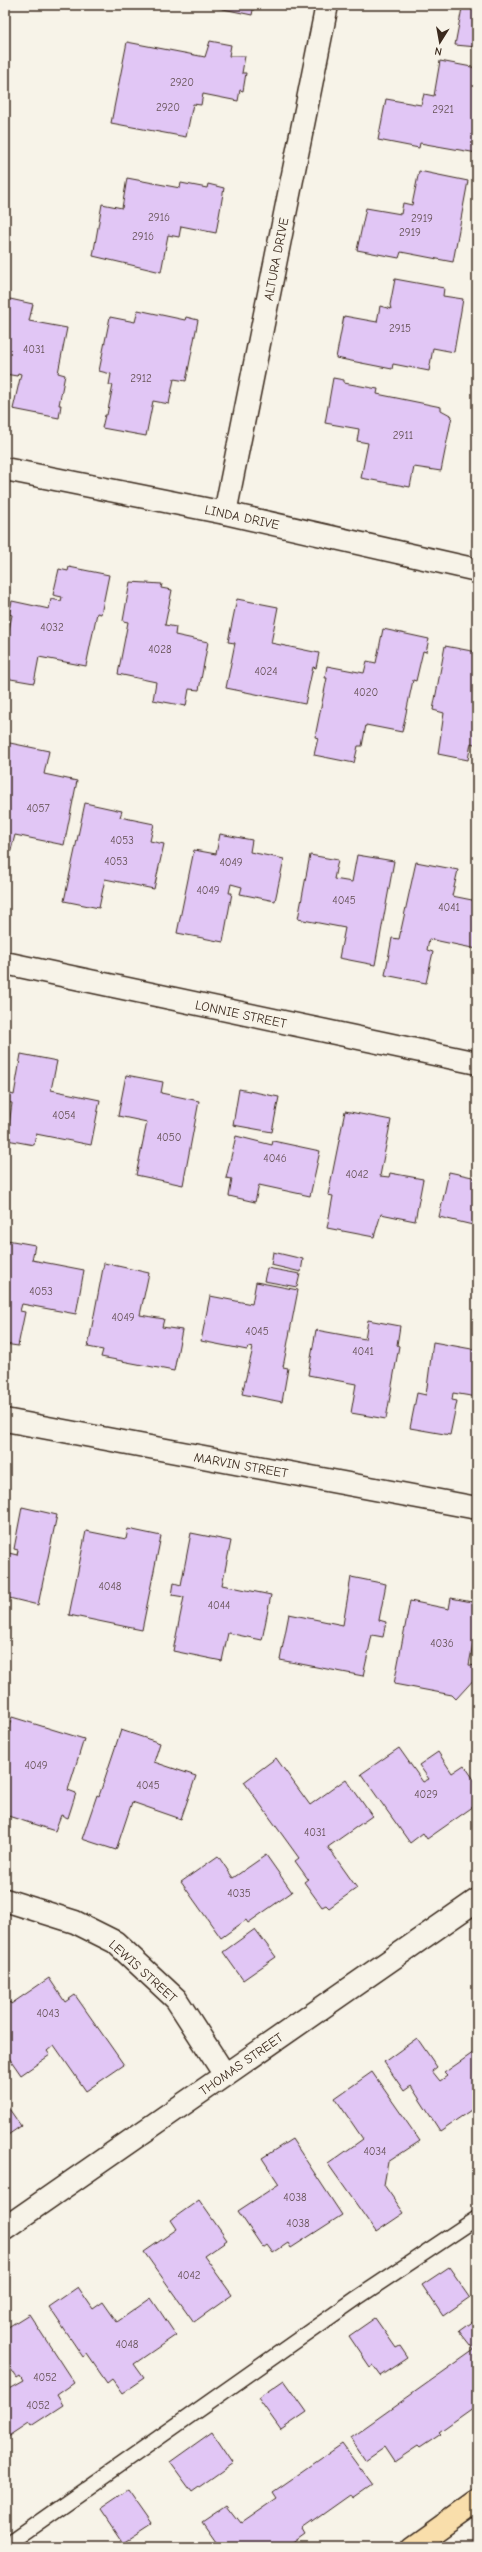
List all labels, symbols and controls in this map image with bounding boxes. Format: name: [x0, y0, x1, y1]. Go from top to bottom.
north arrow: [420, 22, 460, 62]
text: N: [433, 44, 443, 58]
house number: 2920: [170, 76, 194, 89]
house number: 2920: [156, 101, 180, 114]
house number: 2921: [432, 103, 454, 116]
house number: 2916: [148, 211, 170, 224]
house number: 2919: [411, 212, 433, 225]
street label: ALTURA DRIVE: [261, 216, 291, 302]
house number: 2919: [399, 226, 421, 239]
house number: 2916: [132, 230, 154, 243]
house number: 2915: [389, 322, 411, 335]
house number: 4031: [23, 343, 45, 356]
house number: 2912: [130, 372, 152, 385]
house number: 2911: [393, 429, 413, 442]
street label: LINDA DRIVE: [203, 502, 281, 532]
house number: 4032: [40, 621, 64, 634]
house number: 4028: [148, 643, 172, 656]
house number: 4024: [254, 665, 278, 678]
house number: 4020: [354, 686, 378, 699]
house number: 4057: [26, 802, 50, 815]
house number: 4053: [110, 834, 134, 847]
house number: 4053: [104, 855, 128, 868]
house number: 4049: [219, 856, 243, 869]
house number: 4049: [196, 884, 220, 897]
house number: 4045: [332, 894, 356, 907]
house number: 4041: [438, 901, 460, 914]
street label: LONNIE STREET: [194, 997, 288, 1031]
house number: 4054: [52, 1109, 76, 1122]
house number: 4050: [157, 1131, 181, 1144]
house number: 4046: [263, 1152, 287, 1165]
house number: 4042: [345, 1168, 369, 1181]
house number: 4053: [29, 1285, 53, 1298]
house number: 4049: [111, 1311, 135, 1324]
house number: 4045: [245, 1325, 269, 1338]
house number: 4041: [352, 1345, 374, 1358]
street label: MARVIN STREET: [193, 1449, 289, 1481]
house number: 4048: [98, 1580, 122, 1593]
house number: 4044: [208, 1599, 230, 1612]
house number: 4036: [430, 1637, 454, 1650]
house number: 4049: [24, 1759, 48, 1772]
house number: 4045: [136, 1779, 160, 1792]
house number: 4029: [414, 1788, 438, 1801]
house number: 4031: [304, 1826, 326, 1839]
house number: 4035: [227, 1887, 251, 1900]
street label: LEWIS STREET: [106, 1937, 180, 2006]
house number: 4043: [37, 2007, 59, 2020]
street label: THOMAS STREET: [196, 2029, 286, 2098]
house number: 4034: [364, 2145, 386, 2158]
house number: 4038: [283, 2191, 307, 2204]
house number: 4038: [286, 2217, 310, 2230]
house number: 4042: [177, 2269, 201, 2282]
house number: 4048: [115, 2338, 139, 2351]
house number: 4052: [33, 2371, 57, 2384]
house number: 4052: [26, 2399, 50, 2412]

